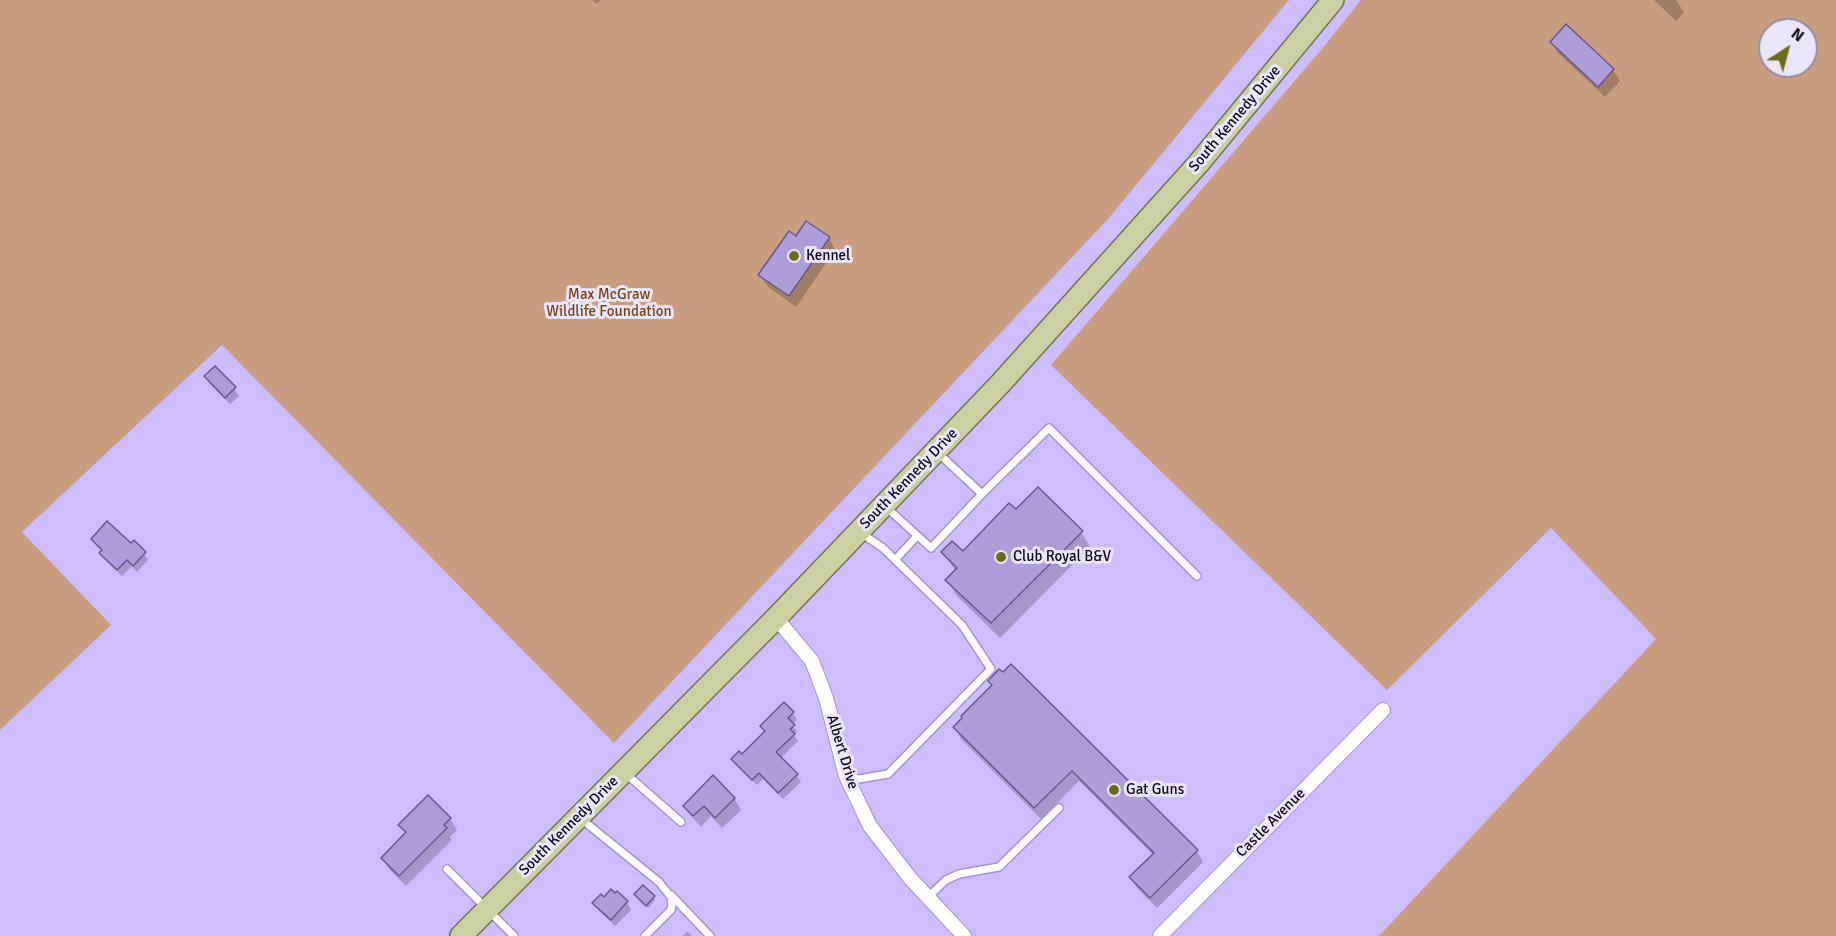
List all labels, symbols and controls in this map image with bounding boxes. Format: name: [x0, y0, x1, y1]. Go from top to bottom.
north arrow: [1758, 18, 1818, 78]
text: N: [1787, 24, 1808, 46]
street label: South Kennedy Drive: [1185, 62, 1285, 176]
place label: Kennel: [806, 247, 850, 265]
marker: Kennel: [787, 249, 801, 263]
park label: Max McGraw Wildlife Foundation: [546, 286, 672, 321]
street label: South Kennedy Drive: [856, 425, 962, 533]
place label: Club Royal B&V: [1013, 548, 1111, 566]
marker: Club Royal B&V: [994, 550, 1008, 564]
street label: Albert Drive: [822, 713, 862, 791]
street label: South Kennedy Drive: [516, 773, 622, 879]
place label: Gat Guns: [1126, 781, 1184, 799]
marker: Gat Guns: [1107, 783, 1121, 797]
street label: Castle Avenue: [1233, 785, 1309, 861]

